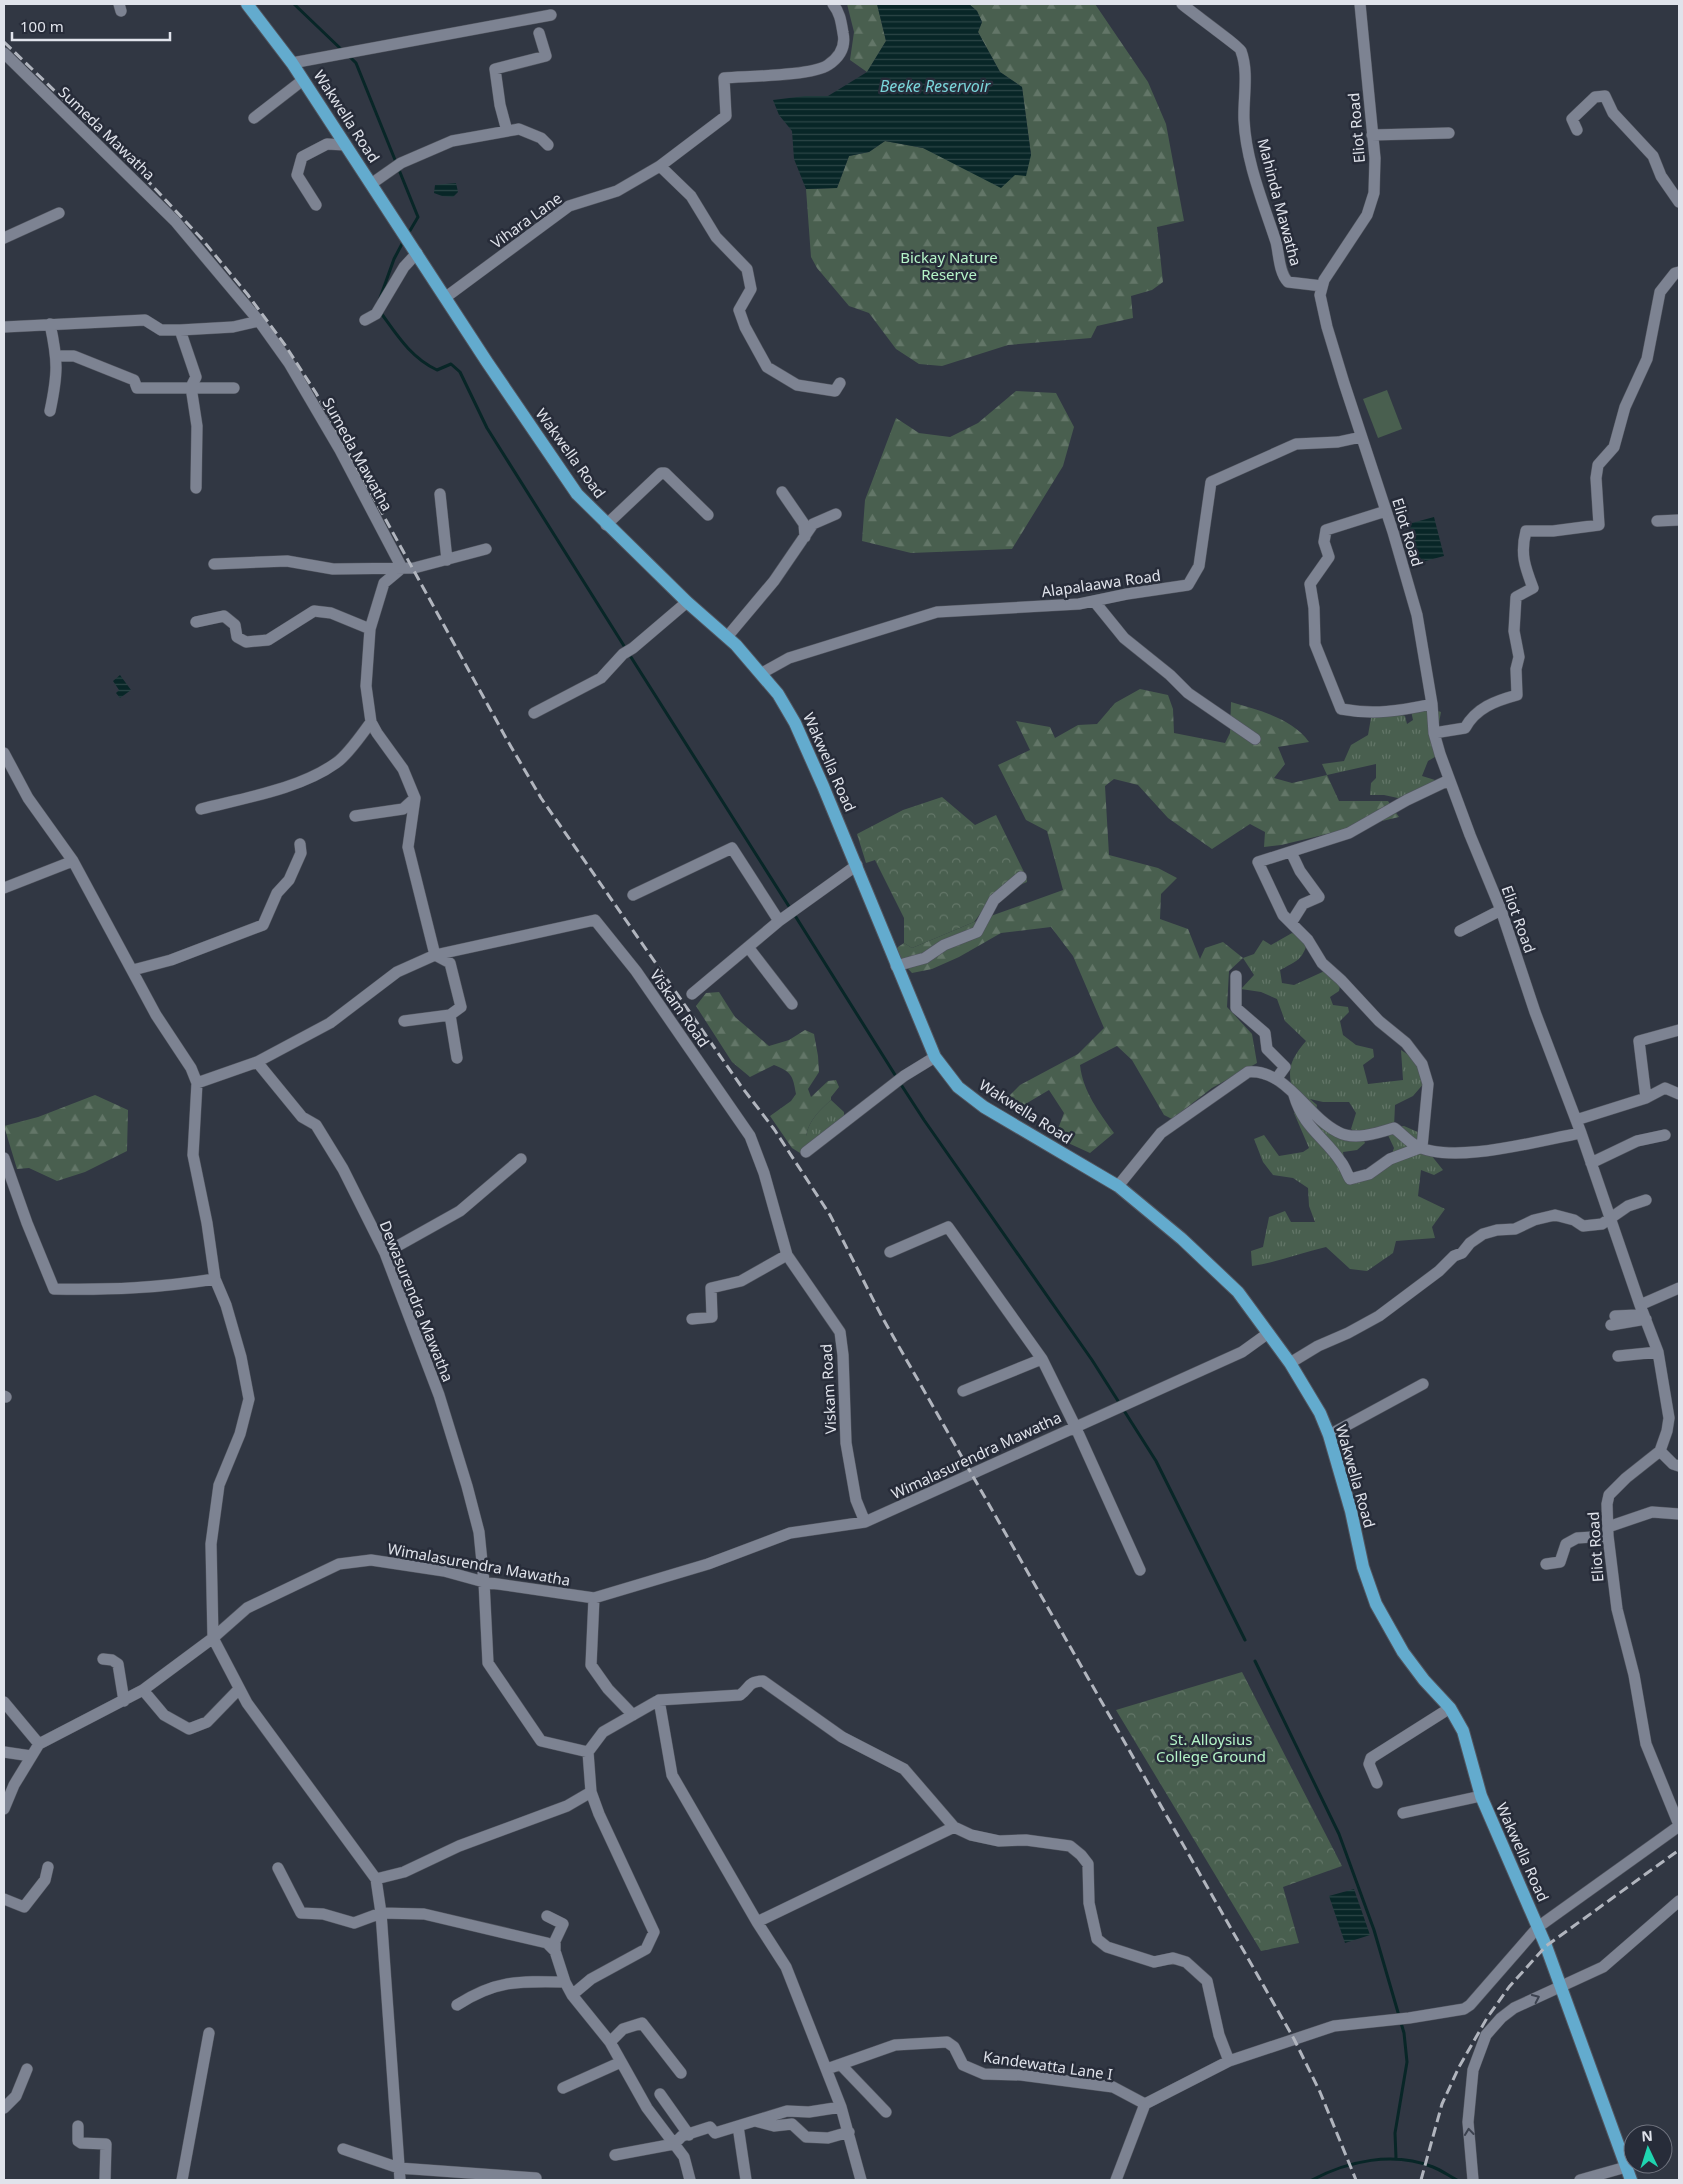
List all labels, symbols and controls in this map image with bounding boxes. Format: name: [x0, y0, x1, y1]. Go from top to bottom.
scale bar: [12, 10, 170, 42]
text: 100 m: [20, 16, 64, 36]
street label: Wakwella Road: [310, 66, 384, 166]
water label: Beeke Reservoir: [880, 75, 991, 97]
street label: Sumeda Mawatha: [54, 82, 160, 184]
street label: Eliot Road: [1343, 92, 1369, 164]
street label: Mahinda Mawatha: [1253, 136, 1307, 268]
street label: Vihara Lane: [487, 188, 565, 252]
park label: Bickay Nature Reserve: [900, 247, 998, 284]
street label: Sumeda Mawatha: [319, 394, 397, 514]
street label: Wakwella Road: [532, 404, 610, 502]
street label: Eliot Road: [1388, 495, 1428, 569]
street label: Alapalaawa Road: [1040, 565, 1162, 601]
street label: Wakwella Road: [799, 709, 861, 815]
street label: Eliot Road: [1498, 882, 1540, 956]
street label: Viskam Road: [646, 965, 714, 1051]
street label: Wakwella Road: [976, 1074, 1076, 1148]
street label: Dewasurendra Mawatha: [375, 1217, 459, 1385]
street label: Viskam Road: [816, 1343, 840, 1435]
street label: Wimalasurendra Mawatha: [888, 1407, 1064, 1503]
street label: Wakwella Road: [1332, 1422, 1380, 1530]
street label: Eliot Road: [1583, 1511, 1607, 1583]
street label: Wimalasurendra Mawatha: [386, 1538, 572, 1590]
park label: St. Alloysius College Ground: [1156, 1729, 1266, 1766]
street label: Wakwella Road: [1492, 1799, 1554, 1905]
one-way arrow: [1531, 1994, 1540, 2004]
street label: Kandewatta Lane I: [982, 2046, 1114, 2084]
north arrow: [1623, 2124, 1673, 2174]
text: N: [1641, 2126, 1653, 2145]
one-way arrow: [1464, 2127, 1475, 2135]

